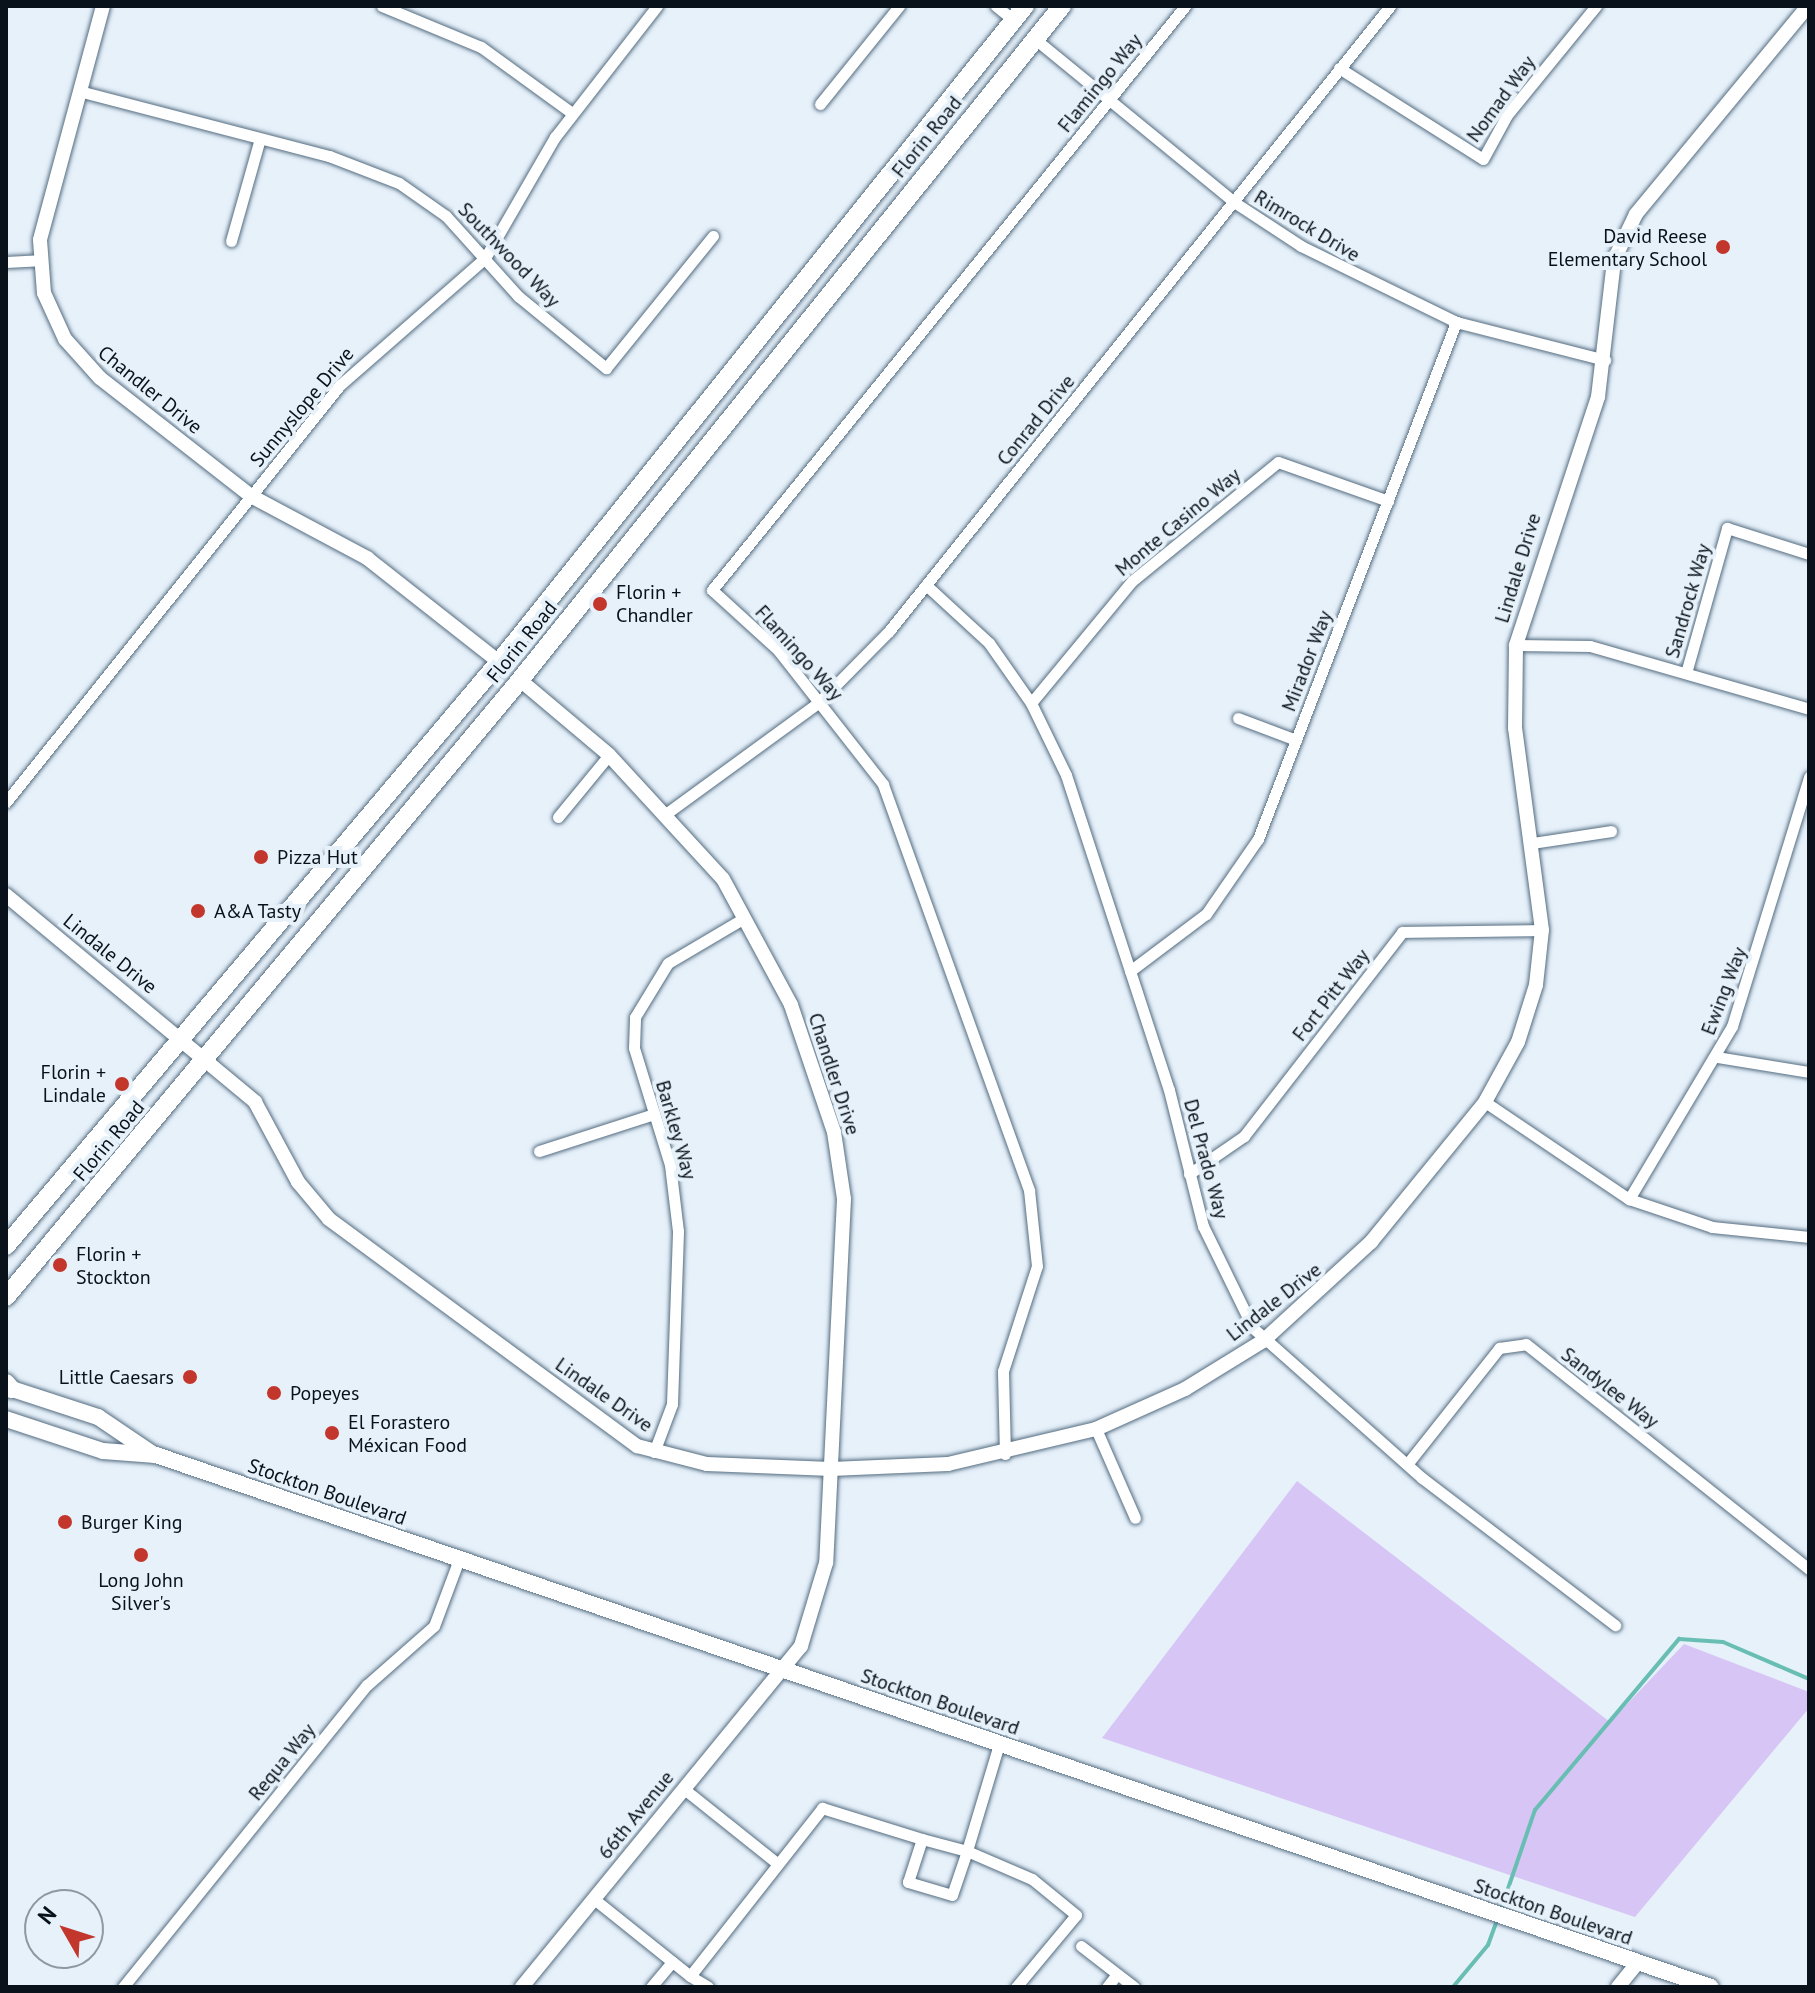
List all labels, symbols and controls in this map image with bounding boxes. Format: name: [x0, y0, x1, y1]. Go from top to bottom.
street label: Flamingo Way: [1053, 29, 1147, 137]
street label: Nomad Way: [1461, 51, 1541, 147]
street label: Florin Road: [887, 91, 967, 183]
street label: Rimrock Drive: [1249, 185, 1365, 267]
street label: Southwood Way: [453, 197, 565, 313]
place label: David Reese Elementary School: [1547, 224, 1707, 271]
marker: David Reese Elementary School: [1714, 238, 1732, 256]
street label: Chandler Drive: [93, 341, 207, 439]
street label: Sunnyslope Drive: [245, 342, 359, 472]
street label: Conrad Drive: [992, 370, 1080, 470]
street label: Monte Casino Way: [1110, 463, 1246, 581]
street label: Lindale Drive: [1490, 510, 1546, 626]
street label: Sandrock Way: [1660, 541, 1716, 661]
place label: Florin + Chandler: [616, 580, 693, 627]
marker: Florin + Chandler: [591, 595, 609, 613]
street label: Florin Road: [482, 596, 562, 688]
street label: Flamingo Way: [750, 600, 848, 706]
street label: Mirador Way: [1277, 607, 1337, 715]
place label: Pizza Hut: [277, 845, 358, 869]
marker: Pizza Hut: [252, 848, 270, 866]
place label: A&A Tasty: [214, 899, 302, 923]
marker: A&A Tasty: [189, 902, 207, 920]
street label: Lindale Drive: [58, 909, 162, 999]
street label: Ewing Way: [1696, 943, 1752, 1039]
street label: Fort Pitt Way: [1287, 944, 1375, 1046]
street label: Chandler Drive: [803, 1010, 865, 1138]
place label: Florin + Lindale: [41, 1060, 106, 1107]
marker: Florin + Lindale: [113, 1075, 131, 1093]
street label: Barkley Way: [650, 1077, 702, 1183]
street label: Florin Road: [68, 1096, 150, 1186]
street label: Del Prado Way: [1178, 1096, 1234, 1222]
place label: Florin + Stockton: [76, 1242, 151, 1289]
marker: Florin + Stockton: [51, 1256, 69, 1274]
street label: Lindale Drive: [1222, 1258, 1326, 1346]
street label: Sandylee Way: [1556, 1342, 1664, 1434]
street label: Lindale Drive: [551, 1353, 657, 1437]
place label: Little Caesars: [59, 1365, 174, 1389]
marker: Little Caesars: [181, 1368, 199, 1386]
place label: Popeyes: [290, 1381, 359, 1405]
marker: Popeyes: [265, 1384, 283, 1402]
place label: El Forastero Méxican Food: [348, 1410, 467, 1457]
marker: El Forastero Méxican Food: [323, 1424, 341, 1442]
street label: Stockton Boulevard: [245, 1454, 409, 1530]
place label: Burger King: [81, 1510, 183, 1534]
marker: Burger King: [56, 1513, 74, 1531]
marker: Long John Silver's: [132, 1546, 150, 1564]
place label: Long John Silver's: [98, 1568, 184, 1615]
street label: Stockton Boulevard: [858, 1664, 1022, 1740]
street label: Requa Way: [244, 1718, 320, 1806]
street label: 66th Avenue: [593, 1766, 679, 1864]
street label: Stockton Boulevard: [1471, 1874, 1635, 1950]
north arrow: [24, 1889, 104, 1969]
text: N: [31, 1901, 62, 1930]

